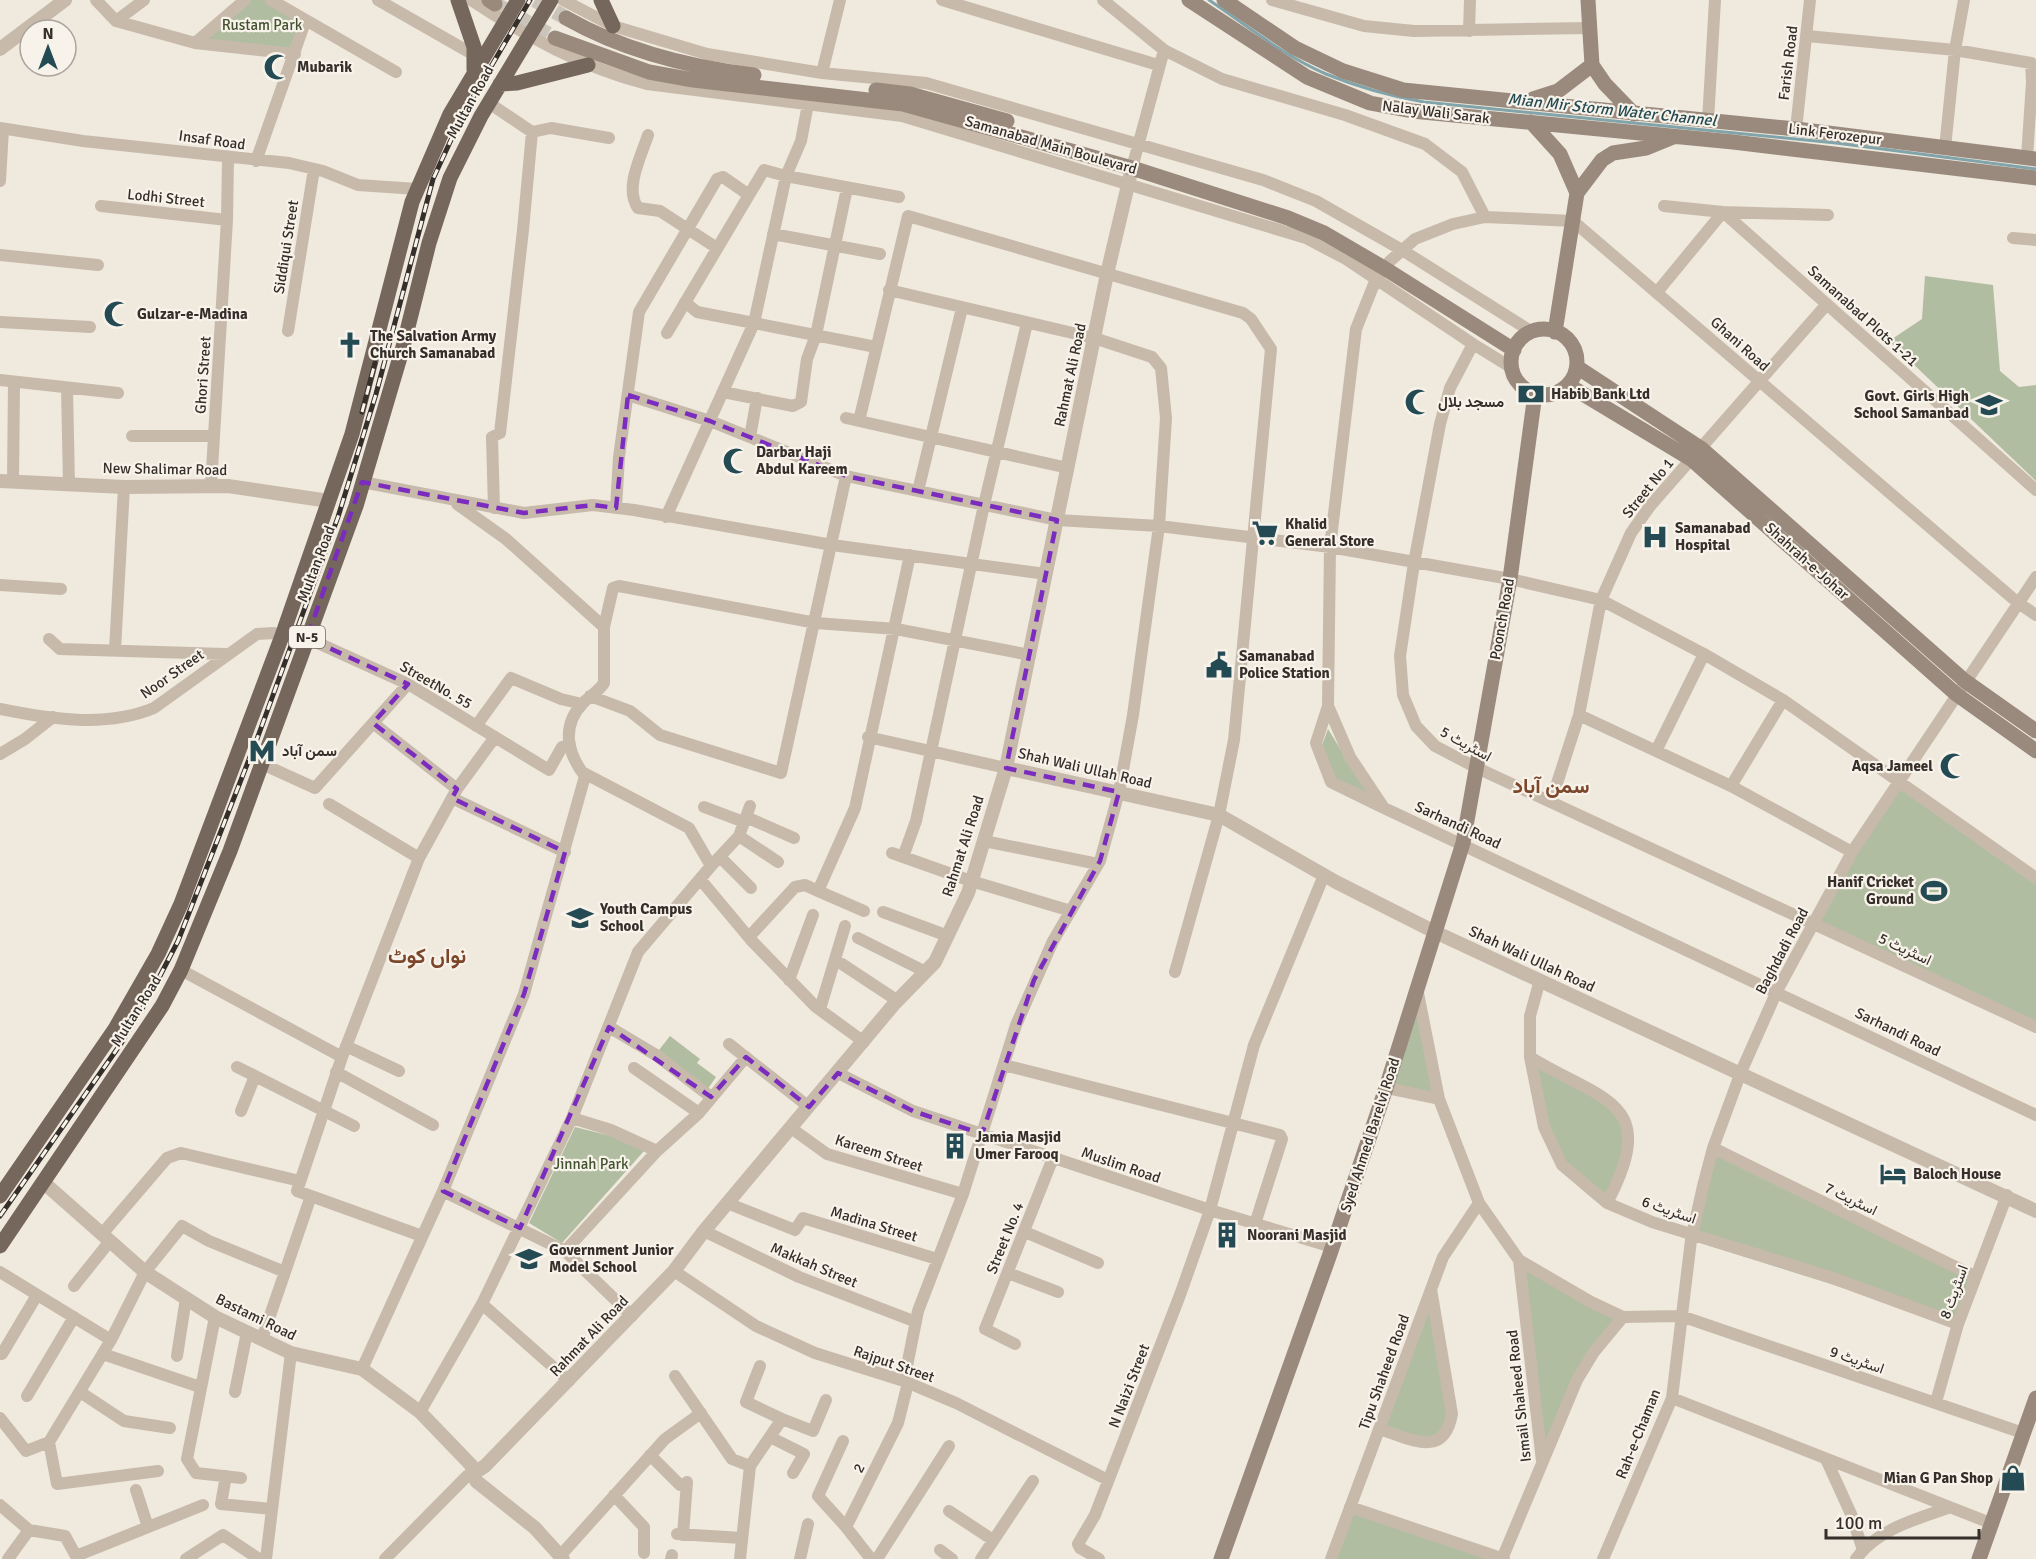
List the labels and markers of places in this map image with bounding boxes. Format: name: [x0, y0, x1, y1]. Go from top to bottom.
mosque icon: Mubarik: [262, 52, 292, 82]
place label: Mubarik: [297, 58, 352, 76]
mosque icon: Gulzar-e-Madina: [102, 299, 132, 329]
place label: Gulzar-e-Madina: [137, 305, 248, 323]
place label: The Salvation Army Church Samanabad: [370, 327, 497, 362]
church icon: The Salvation Army Church Samanabad: [335, 330, 365, 360]
bank icon: Habib Bank Ltd: [1516, 379, 1546, 409]
place label: Habib Bank Ltd: [1551, 385, 1650, 403]
mosque icon: مسجد بلال: [1403, 387, 1433, 417]
place label: Govt. Girls High School Samanbad: [1854, 387, 1969, 422]
school or university icon: Govt. Girls High School Samanbad: [1974, 390, 2004, 420]
place label: مسجد بلال: [1438, 393, 1504, 411]
place label: Darbar Haji Abdul Kareem: [756, 443, 848, 478]
mosque icon: Darbar Haji Abdul Kareem: [721, 446, 751, 476]
place label: Khalid General Store: [1285, 515, 1374, 550]
supermarket icon: Khalid General Store: [1250, 518, 1280, 548]
place label: Samanabad Hospital: [1675, 519, 1751, 554]
hospital icon: Samanabad Hospital: [1640, 522, 1670, 552]
place label: Samanabad Police Station: [1239, 647, 1330, 682]
public building icon: Samanabad Police Station: [1204, 650, 1234, 680]
metro station icon: سمن آباد: [247, 736, 277, 766]
place label: سمن آباد: [282, 742, 337, 760]
mosque icon: Aqsa Jameel: [1938, 751, 1968, 781]
place label: Aqsa Jameel: [1852, 757, 1933, 775]
place label: Hanif Cricket Ground: [1827, 873, 1914, 908]
sports icon: Hanif Cricket Ground: [1919, 876, 1949, 906]
place label: Youth Campus School: [599, 900, 692, 935]
school or university icon: Youth Campus School: [565, 903, 595, 933]
place label: Jamia Masjid Umer Farooq: [975, 1128, 1061, 1163]
building icon: Jamia Masjid Umer Farooq: [940, 1131, 970, 1161]
hotel icon: Baloch House: [1878, 1159, 1908, 1189]
place label: Baloch House: [1913, 1165, 2001, 1183]
building icon: Noorani Masjid: [1212, 1220, 1242, 1250]
place label: Noorani Masjid: [1247, 1226, 1347, 1244]
place label: Government Junior Model School: [549, 1241, 674, 1276]
school or university icon: Government Junior Model School: [514, 1244, 544, 1274]
shop icon: Mian G Pan Shop: [1998, 1463, 2028, 1493]
place label: Mian G Pan Shop: [1884, 1469, 1993, 1487]

